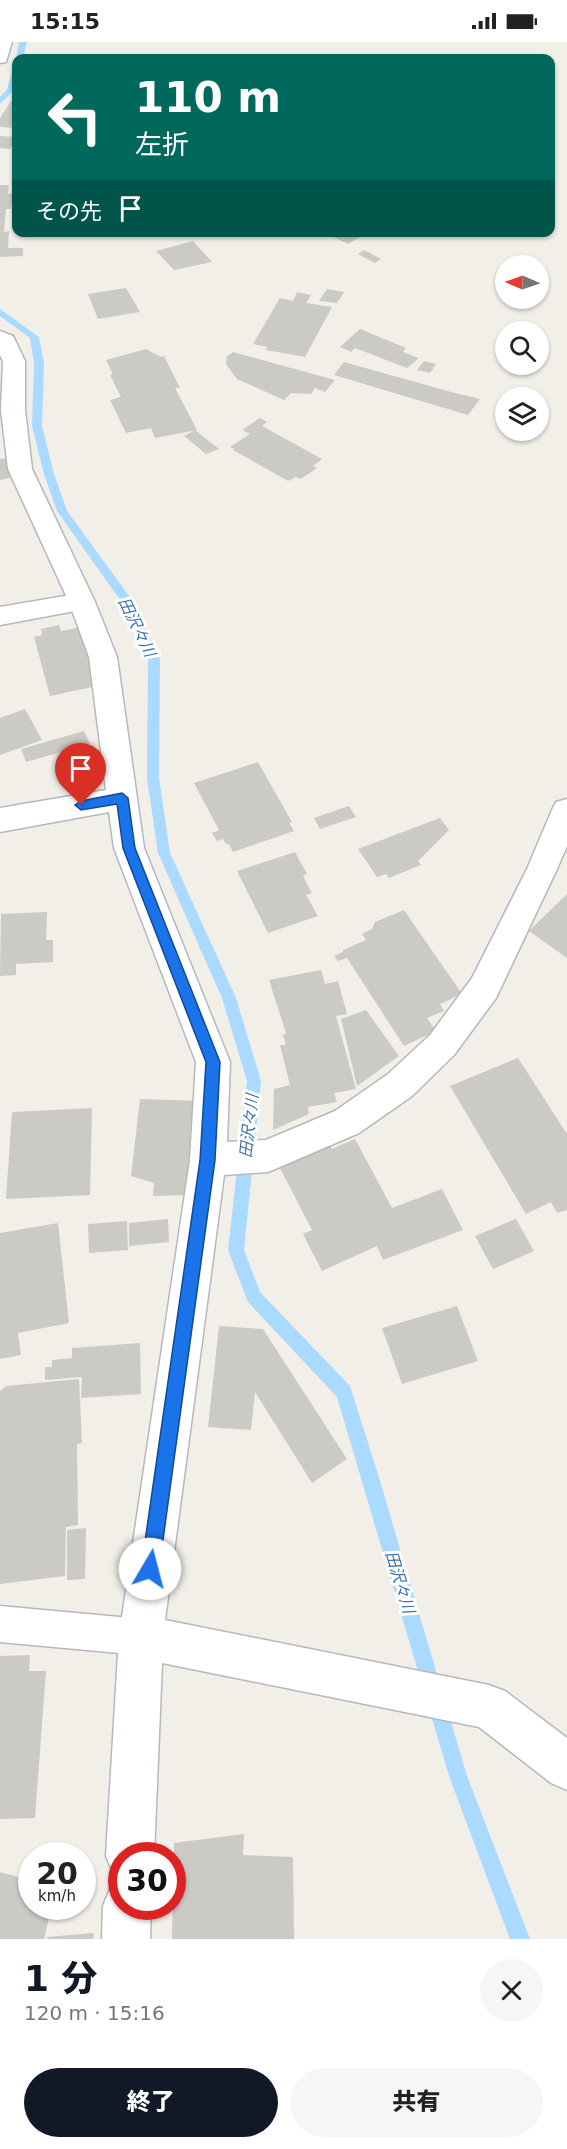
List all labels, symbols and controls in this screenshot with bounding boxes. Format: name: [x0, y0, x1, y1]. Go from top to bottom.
text: 15:15: [30, 9, 100, 34]
text: 110 m: [135, 73, 281, 122]
icon: left: [36, 78, 114, 156]
text: 左折: [135, 129, 189, 160]
icon: arrive: [114, 192, 147, 225]
text: その先: [36, 199, 102, 224]
north arrow: [495, 255, 549, 309]
map controls: [495, 255, 549, 441]
button: search: [495, 321, 549, 375]
button: layers: [495, 387, 549, 441]
water label: 田沢々川: [114, 594, 160, 662]
pin: [55, 743, 106, 805]
icon: arrive: [64, 752, 97, 785]
water label: 田沢々川: [236, 1091, 262, 1159]
position arrow: [118, 1537, 182, 1601]
water label: 田沢々川: [382, 1549, 419, 1617]
speed limit sign: 30: [108, 1842, 186, 1920]
text: 20: [36, 1856, 78, 1891]
text: km/h: [38, 1887, 76, 1905]
text: 1 分: [24, 1958, 98, 1999]
button: close: [480, 1959, 543, 2022]
text: 120 m · 15:16: [24, 2001, 165, 2025]
button: 終了: [24, 2068, 278, 2137]
button: 共有: [290, 2068, 543, 2137]

